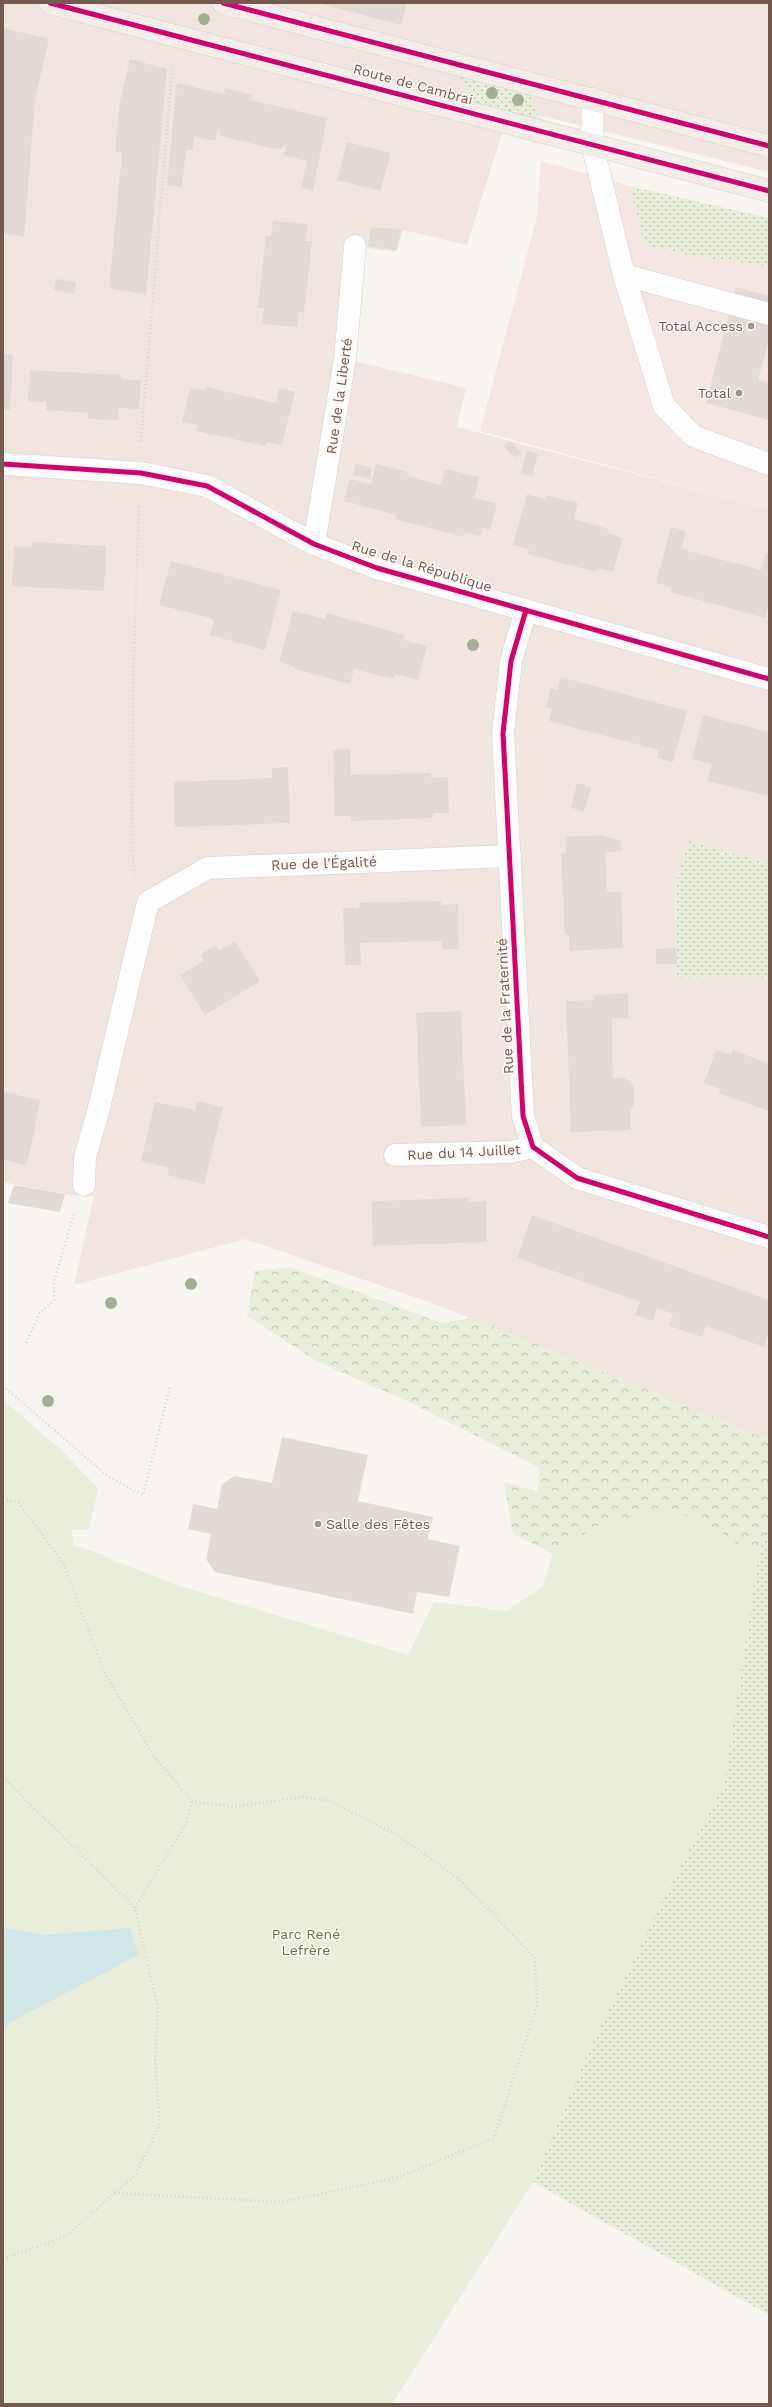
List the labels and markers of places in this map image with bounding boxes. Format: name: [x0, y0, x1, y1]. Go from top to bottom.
place label: Total Access: [658, 318, 743, 334]
marker: Total Access: [746, 321, 756, 331]
place label: Total: [698, 385, 732, 401]
marker: Total: [734, 388, 744, 398]
place label: Salle des Fêtes: [326, 1516, 430, 1532]
marker: Salle des Fêtes: [313, 1519, 323, 1529]

